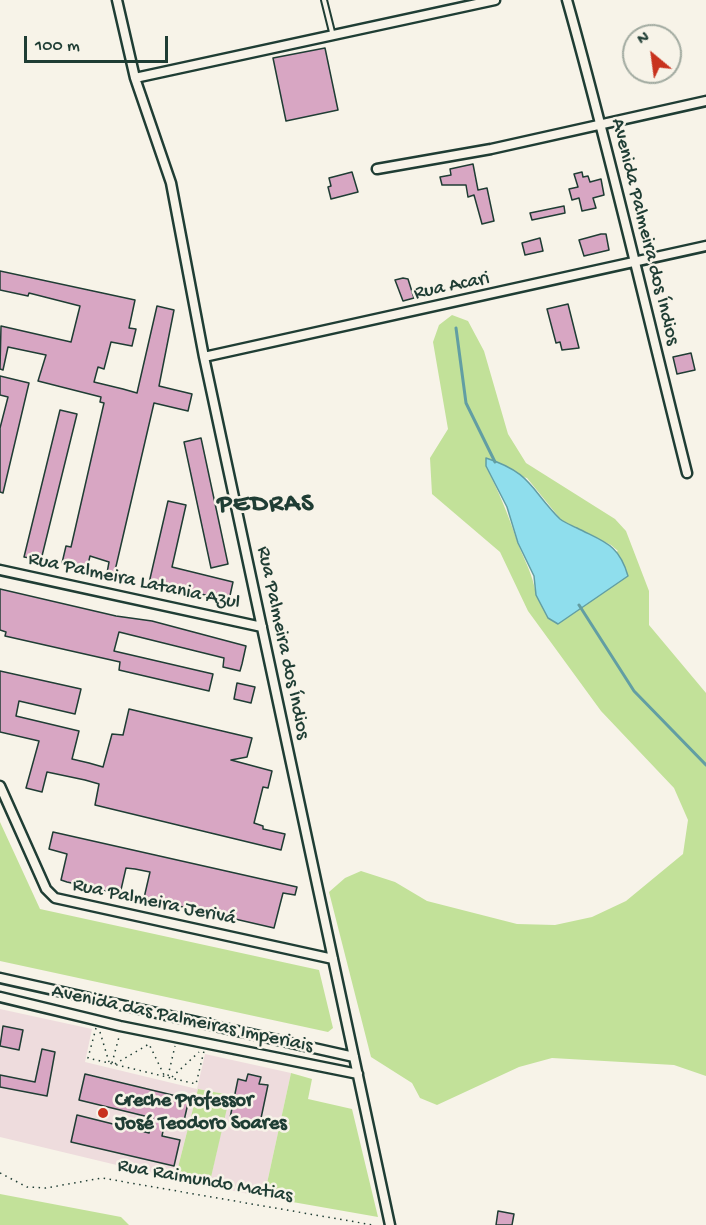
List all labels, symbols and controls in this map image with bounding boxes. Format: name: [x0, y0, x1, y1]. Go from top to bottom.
scale bar: [27, 24, 171, 62]
north arrow: [622, 24, 682, 84]
text: N: [635, 29, 653, 50]
text: 100 m: [35, 36, 80, 57]
street label: Avenida Palmeira dos Índios: [604, 116, 684, 348]
street label: Rua Acari: [412, 267, 492, 307]
district label: PEDRAS: [217, 490, 315, 522]
street label: Rua Palmeira dos Índios: [250, 544, 314, 742]
street label: Rua Palmeira Latania Azul: [26, 548, 242, 616]
street label: Rua Palmeira Jerivá: [70, 874, 238, 932]
street label: Avenida das Palmeiras Imperiais: [49, 981, 315, 1059]
place label: Creche Professor José Teodoro Soares: [115, 1090, 287, 1137]
marker: Creche Professor José Teodoro Soares: [96, 1106, 110, 1120]
street label: Rua Raimundo Matias: [116, 1155, 294, 1209]

